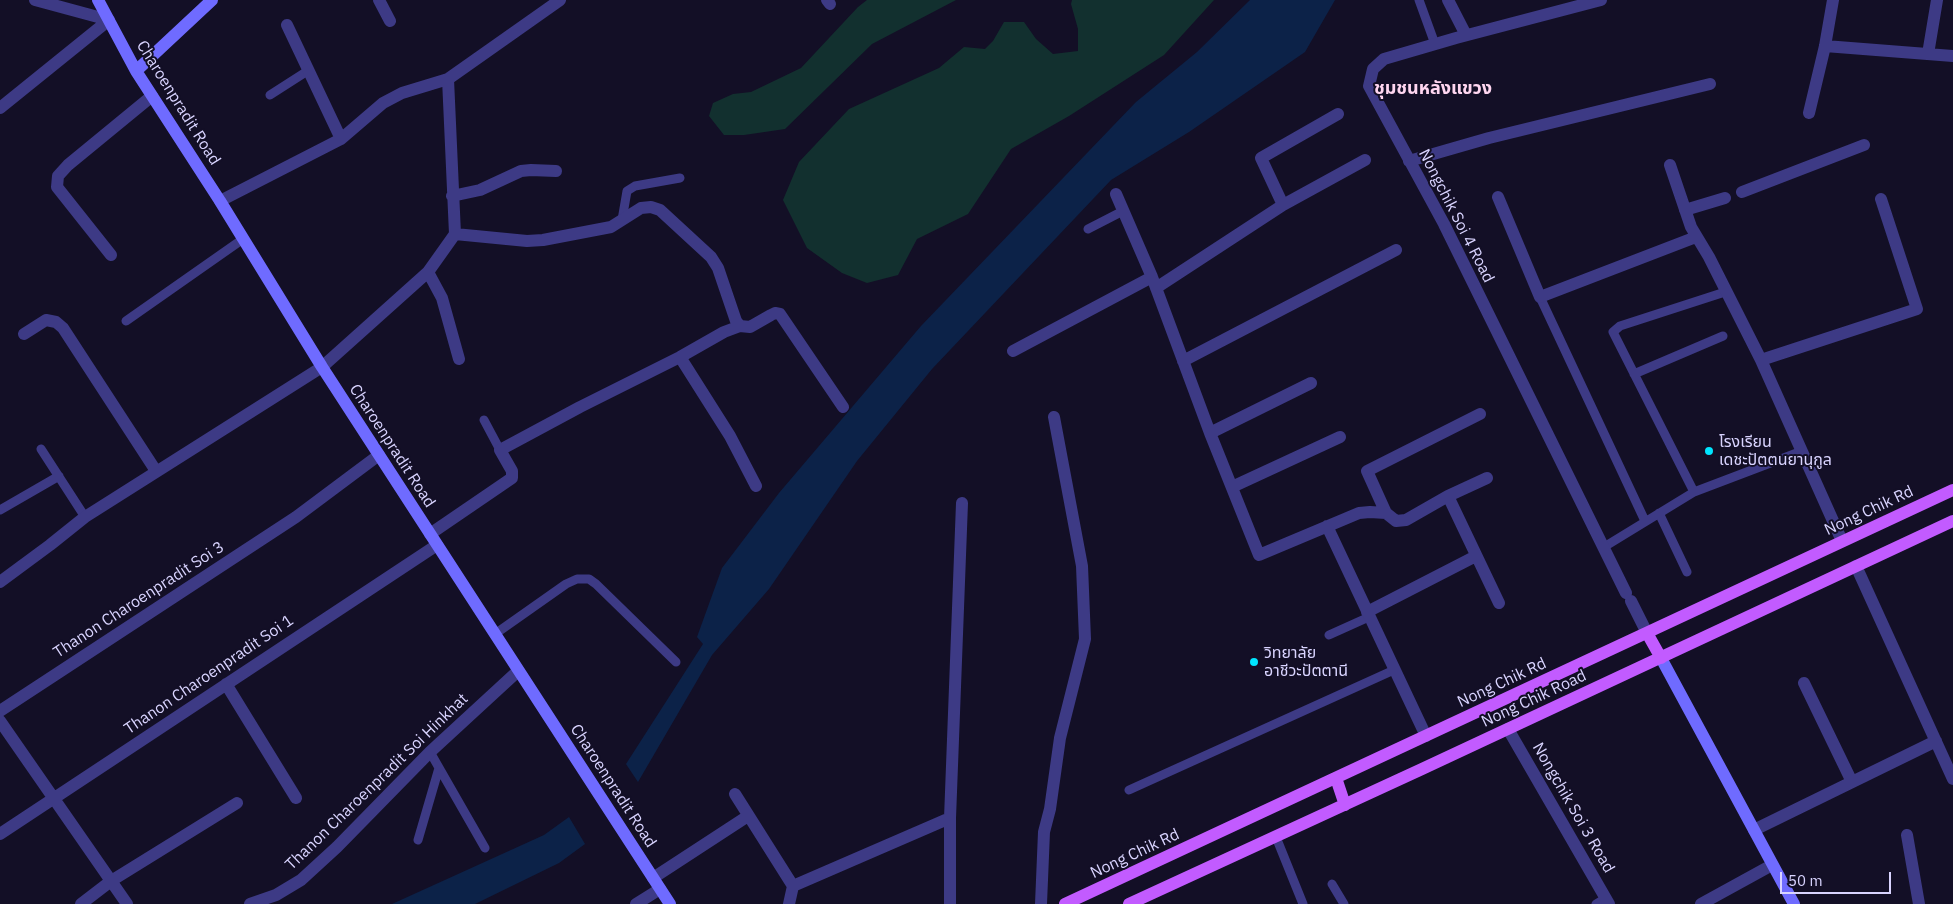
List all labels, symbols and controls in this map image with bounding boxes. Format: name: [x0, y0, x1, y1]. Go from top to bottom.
street label: Charoenpradit Road: [132, 37, 224, 169]
district label: ชุมชนหลังแขวง: [1374, 78, 1492, 100]
street label: Nongchik Soi 4 Road: [1414, 146, 1498, 286]
street label: Charoenpradit Road: [345, 381, 439, 511]
place label: โรงเรียน เดชะปัตตนยานุกูล: [1719, 432, 1832, 470]
marker: โรงเรียน เดชะปัตตนยานุกูล: [1703, 445, 1715, 457]
street label: Nong Chik Rd: [1821, 482, 1917, 540]
street label: Thanon Charoenpradit Soi 3: [50, 538, 228, 662]
street label: Thanon Charoenpradit Soi 1: [121, 611, 297, 739]
place label: วิทยาลัย อาชีวะปัตตานี: [1264, 643, 1348, 681]
street label: Nong Chik Rd: [1454, 654, 1550, 712]
marker: วิทยาลัย อาชีวะปัตตานี: [1248, 656, 1260, 668]
street label: Nong Chik Road: [1478, 666, 1590, 732]
street label: Thanon Charoenpradit Soi Hinkhat: [282, 690, 472, 874]
street label: Charoenpradit Road: [566, 721, 660, 851]
street label: Nongchik Soi 3 Road: [1528, 739, 1618, 877]
street label: Nong Chik Rd: [1087, 825, 1183, 883]
scale bar: [1783, 862, 1894, 894]
text: 50 m: [1788, 871, 1823, 890]

